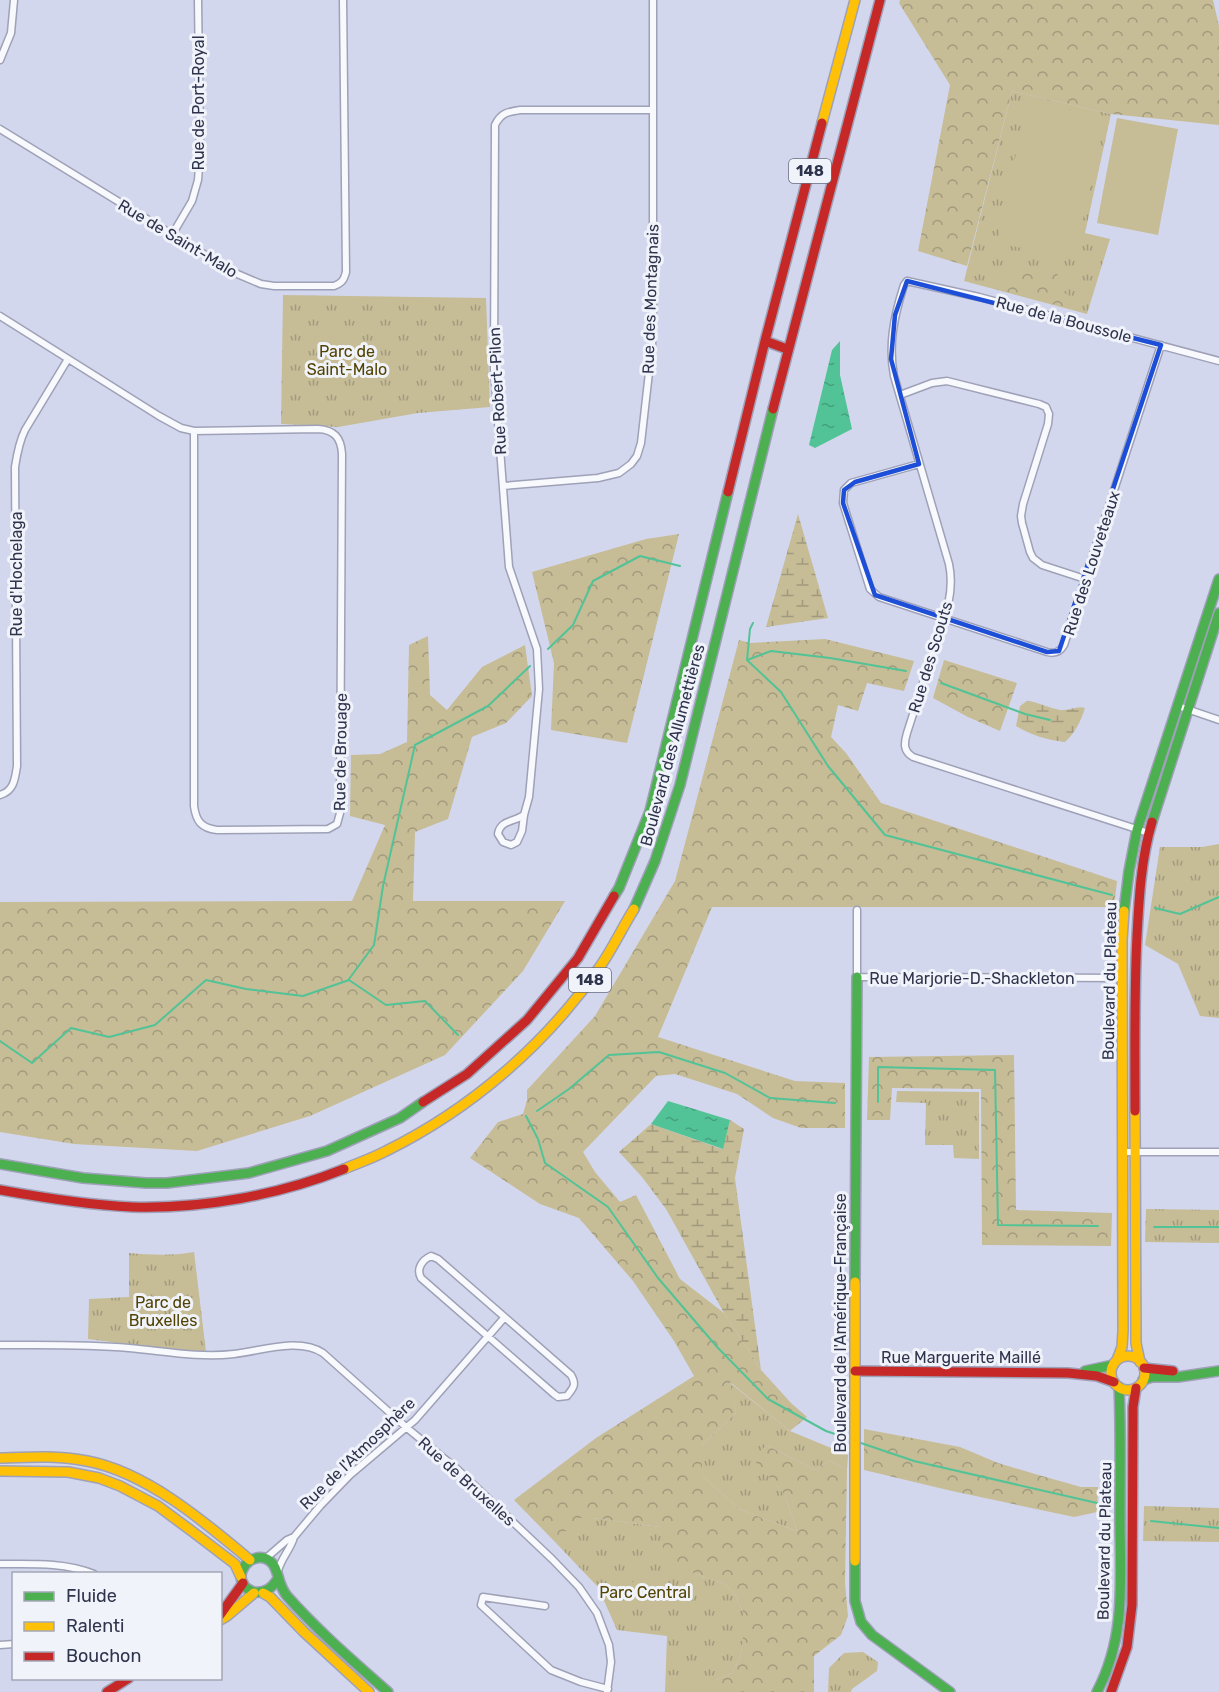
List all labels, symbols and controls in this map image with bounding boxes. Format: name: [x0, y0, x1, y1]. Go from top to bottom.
street label: Rue de Port-Royal: [189, 35, 208, 171]
road number: 148: [789, 159, 831, 183]
street label: Rue de Saint-Malo: [115, 195, 241, 282]
street label: Rue des Montagnais: [638, 224, 663, 374]
street label: Rue de la Boussole: [994, 292, 1134, 347]
street label: Rue Robert-Pilon: [485, 327, 510, 455]
park label: Parc de Saint-Malo: [307, 342, 387, 379]
street label: Rue des Louveteaux: [1059, 488, 1124, 638]
street label: Rue d'Hochelaga: [7, 511, 26, 637]
street label: Rue des Scouts: [904, 599, 956, 715]
street label: Boulevard des Allumettières: [636, 642, 709, 848]
street label: Rue de Brouage: [330, 693, 351, 811]
street label: Boulevard du Plateau: [1099, 902, 1120, 1060]
road number: 148: [569, 968, 611, 992]
street label: Rue Marjorie-D.-Shackleton: [869, 969, 1075, 988]
street label: Boulevard de l'Amérique-Française: [831, 1193, 850, 1453]
park label: Parc de Bruxelles: [129, 1293, 197, 1330]
street label: Rue Marguerite Maillé: [881, 1348, 1041, 1367]
street label: Rue de l'Atmosphère: [296, 1393, 419, 1513]
street label: Rue de Bruxelles: [414, 1433, 519, 1530]
street label: Boulevard du Plateau: [1094, 1462, 1115, 1620]
legend: [12, 1572, 222, 1680]
park label: Parc Central: [599, 1583, 691, 1602]
text: Fluide: [66, 1585, 117, 1607]
text: Ralenti: [66, 1615, 124, 1637]
text: Bouchon: [66, 1645, 141, 1667]

